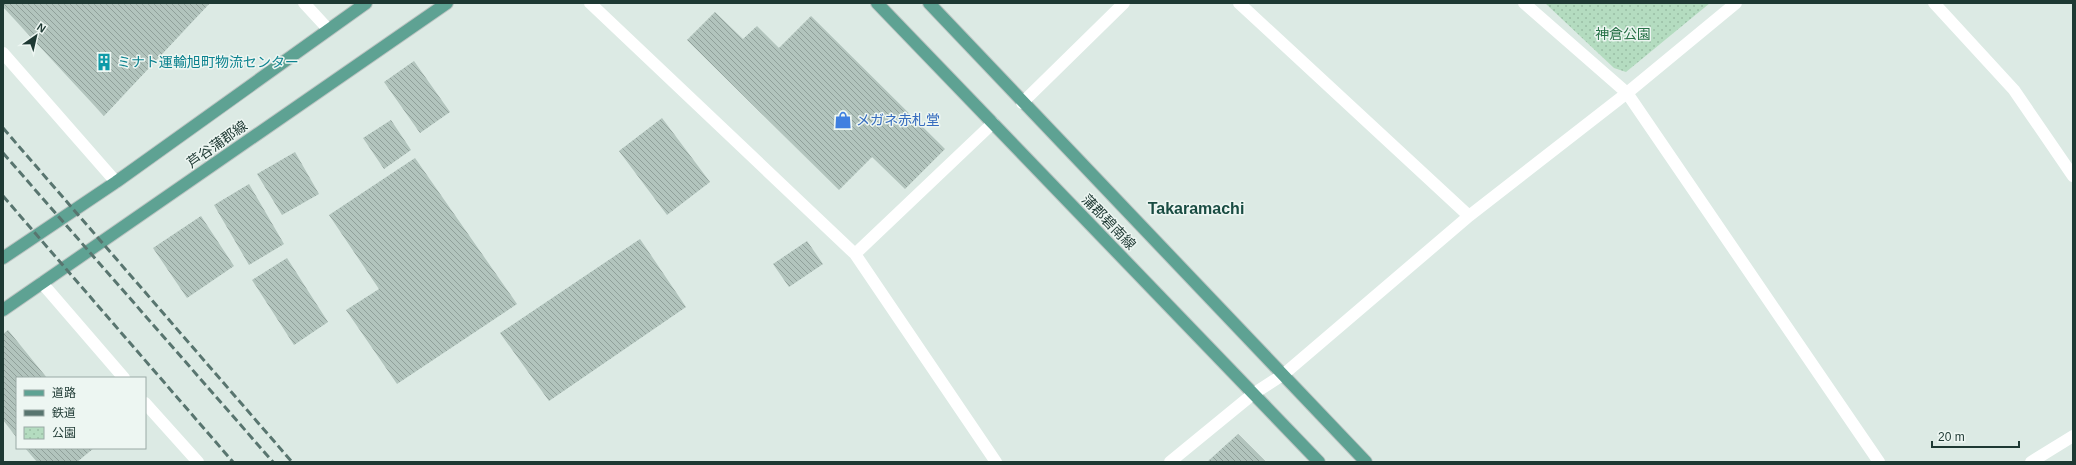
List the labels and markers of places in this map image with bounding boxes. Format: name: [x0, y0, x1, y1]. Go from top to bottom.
building icon: ミナト運輸旭町物流センター: [94, 52, 114, 72]
place label: ミナト運輸旭町物流センター: [117, 54, 299, 70]
shop icon: メガネ赤札堂: [833, 110, 853, 130]
place label: メガネ赤札堂: [856, 112, 940, 128]

